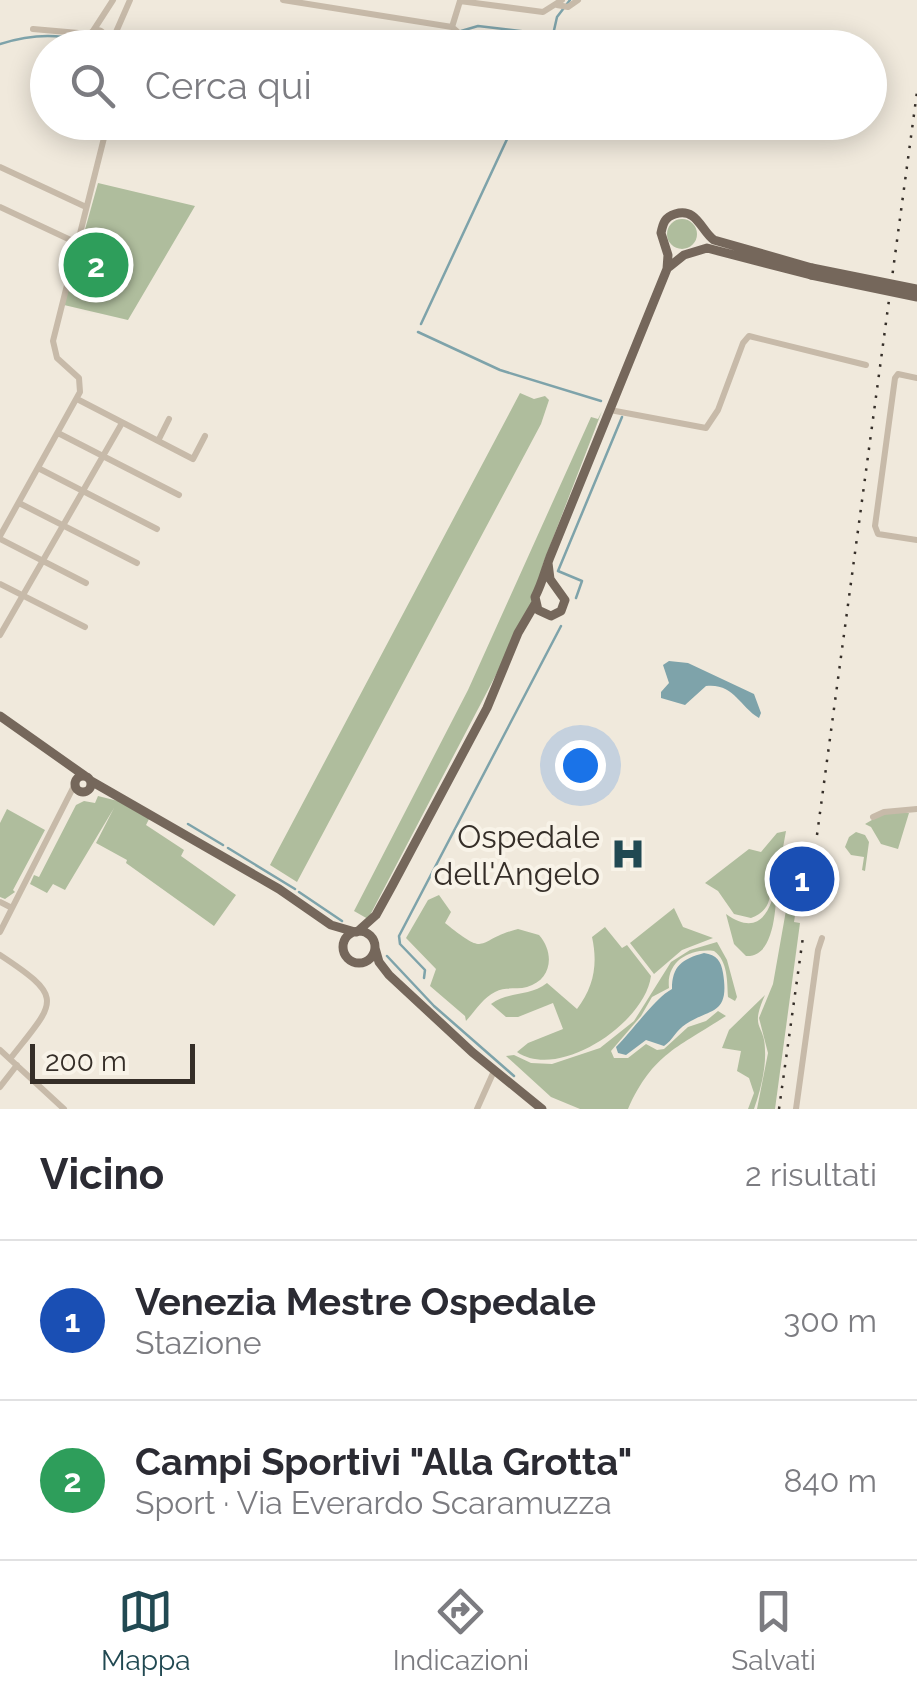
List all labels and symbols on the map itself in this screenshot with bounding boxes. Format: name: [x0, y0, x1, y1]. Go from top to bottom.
pin: 2: [64, 228, 128, 302]
your location: [555, 740, 606, 791]
place label: Ospedale dell'Angelo: [434, 818, 600, 892]
hospital icon: Ospedale dell'Angelo: [609, 835, 647, 873]
pin: 1: [770, 842, 834, 916]
scale bar: [30, 1039, 195, 1084]

